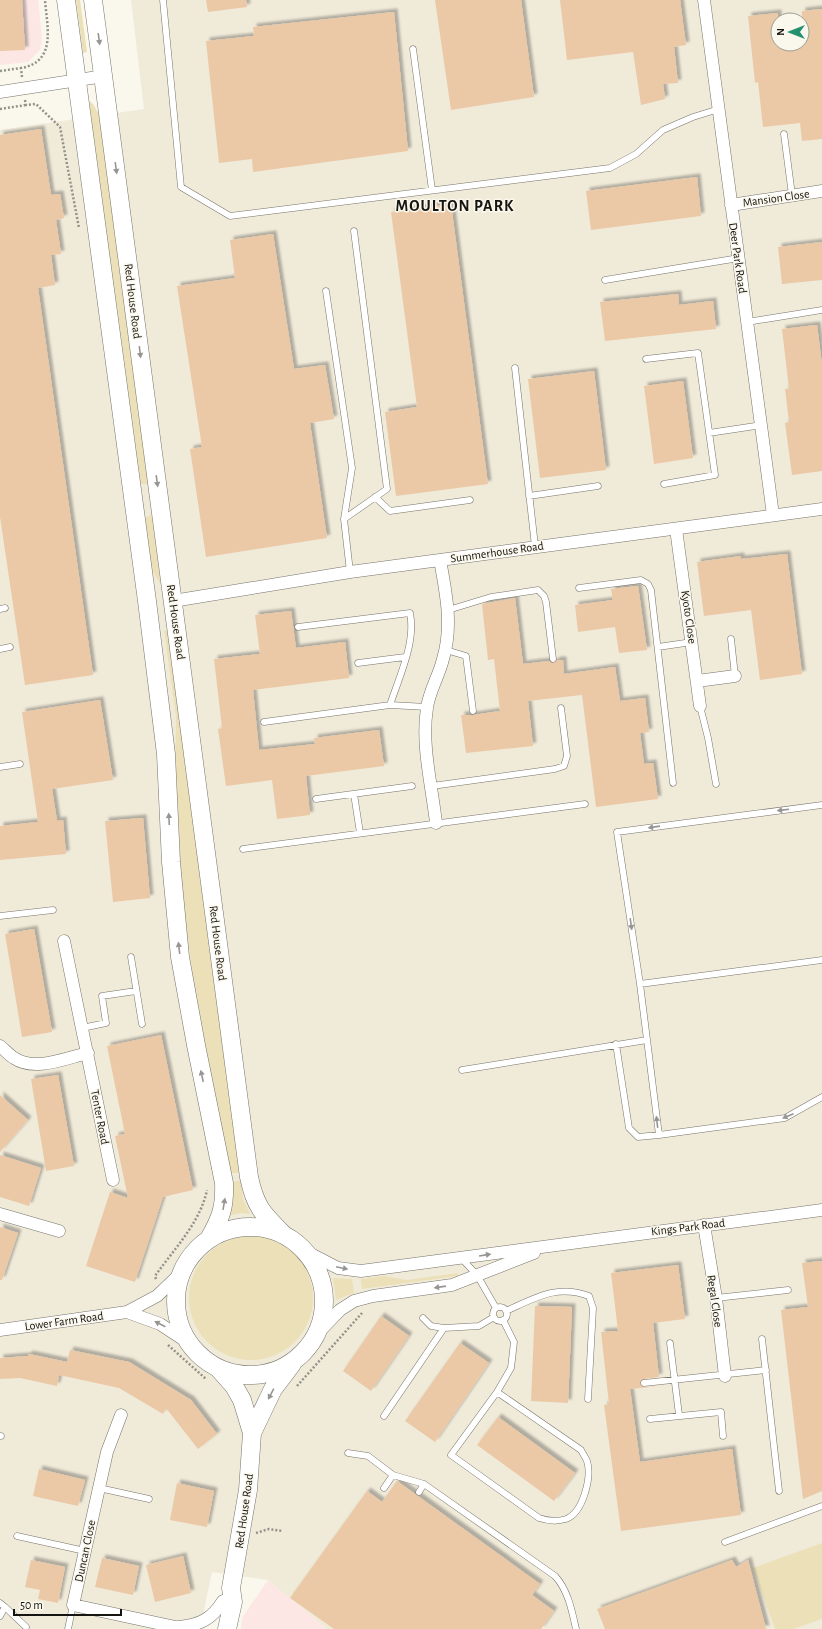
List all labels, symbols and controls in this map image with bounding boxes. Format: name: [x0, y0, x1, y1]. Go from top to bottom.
north arrow: [770, 12, 810, 52]
text: N: [775, 28, 786, 36]
one-way arrow: [96, 33, 102, 45]
one-way arrow: [113, 161, 119, 174]
street label: Mansion Close: [742, 187, 810, 209]
district label: MOULTON PARK: [396, 198, 514, 214]
street label: Deer Park Road: [727, 222, 749, 294]
street label: Red House Road: [122, 263, 144, 339]
one-way arrow: [137, 346, 143, 358]
one-way arrow: [154, 475, 160, 487]
street label: Summerhouse Road: [449, 539, 545, 565]
street label: Red House Road: [165, 584, 187, 660]
street label: Kyoto Close: [678, 590, 699, 645]
one-way arrow: [777, 807, 789, 813]
one-way arrow: [165, 813, 172, 825]
one-way arrow: [648, 824, 661, 830]
street label: Red House Road: [207, 905, 229, 981]
one-way arrow: [628, 918, 634, 930]
one-way arrow: [176, 942, 182, 954]
one-way arrow: [199, 1070, 205, 1082]
street label: Tenter Road: [89, 1088, 111, 1146]
one-way arrow: [781, 1113, 793, 1119]
one-way arrow: [654, 1116, 660, 1128]
one-way arrow: [221, 1198, 227, 1210]
street label: Kings Park Road: [650, 1217, 726, 1237]
one-way arrow: [479, 1252, 491, 1258]
one-way arrow: [336, 1266, 349, 1272]
street label: Regal Close: [705, 1274, 725, 1328]
one-way arrow: [434, 1284, 446, 1290]
street label: Lower Farm Road: [24, 1310, 104, 1332]
one-way arrow: [154, 1321, 165, 1327]
one-way arrow: [268, 1388, 274, 1400]
street label: Red House Road: [233, 1473, 255, 1549]
street label: Duncan Close: [73, 1519, 97, 1583]
scale bar: [14, 1591, 121, 1617]
text: 50 m: [20, 1599, 43, 1611]

